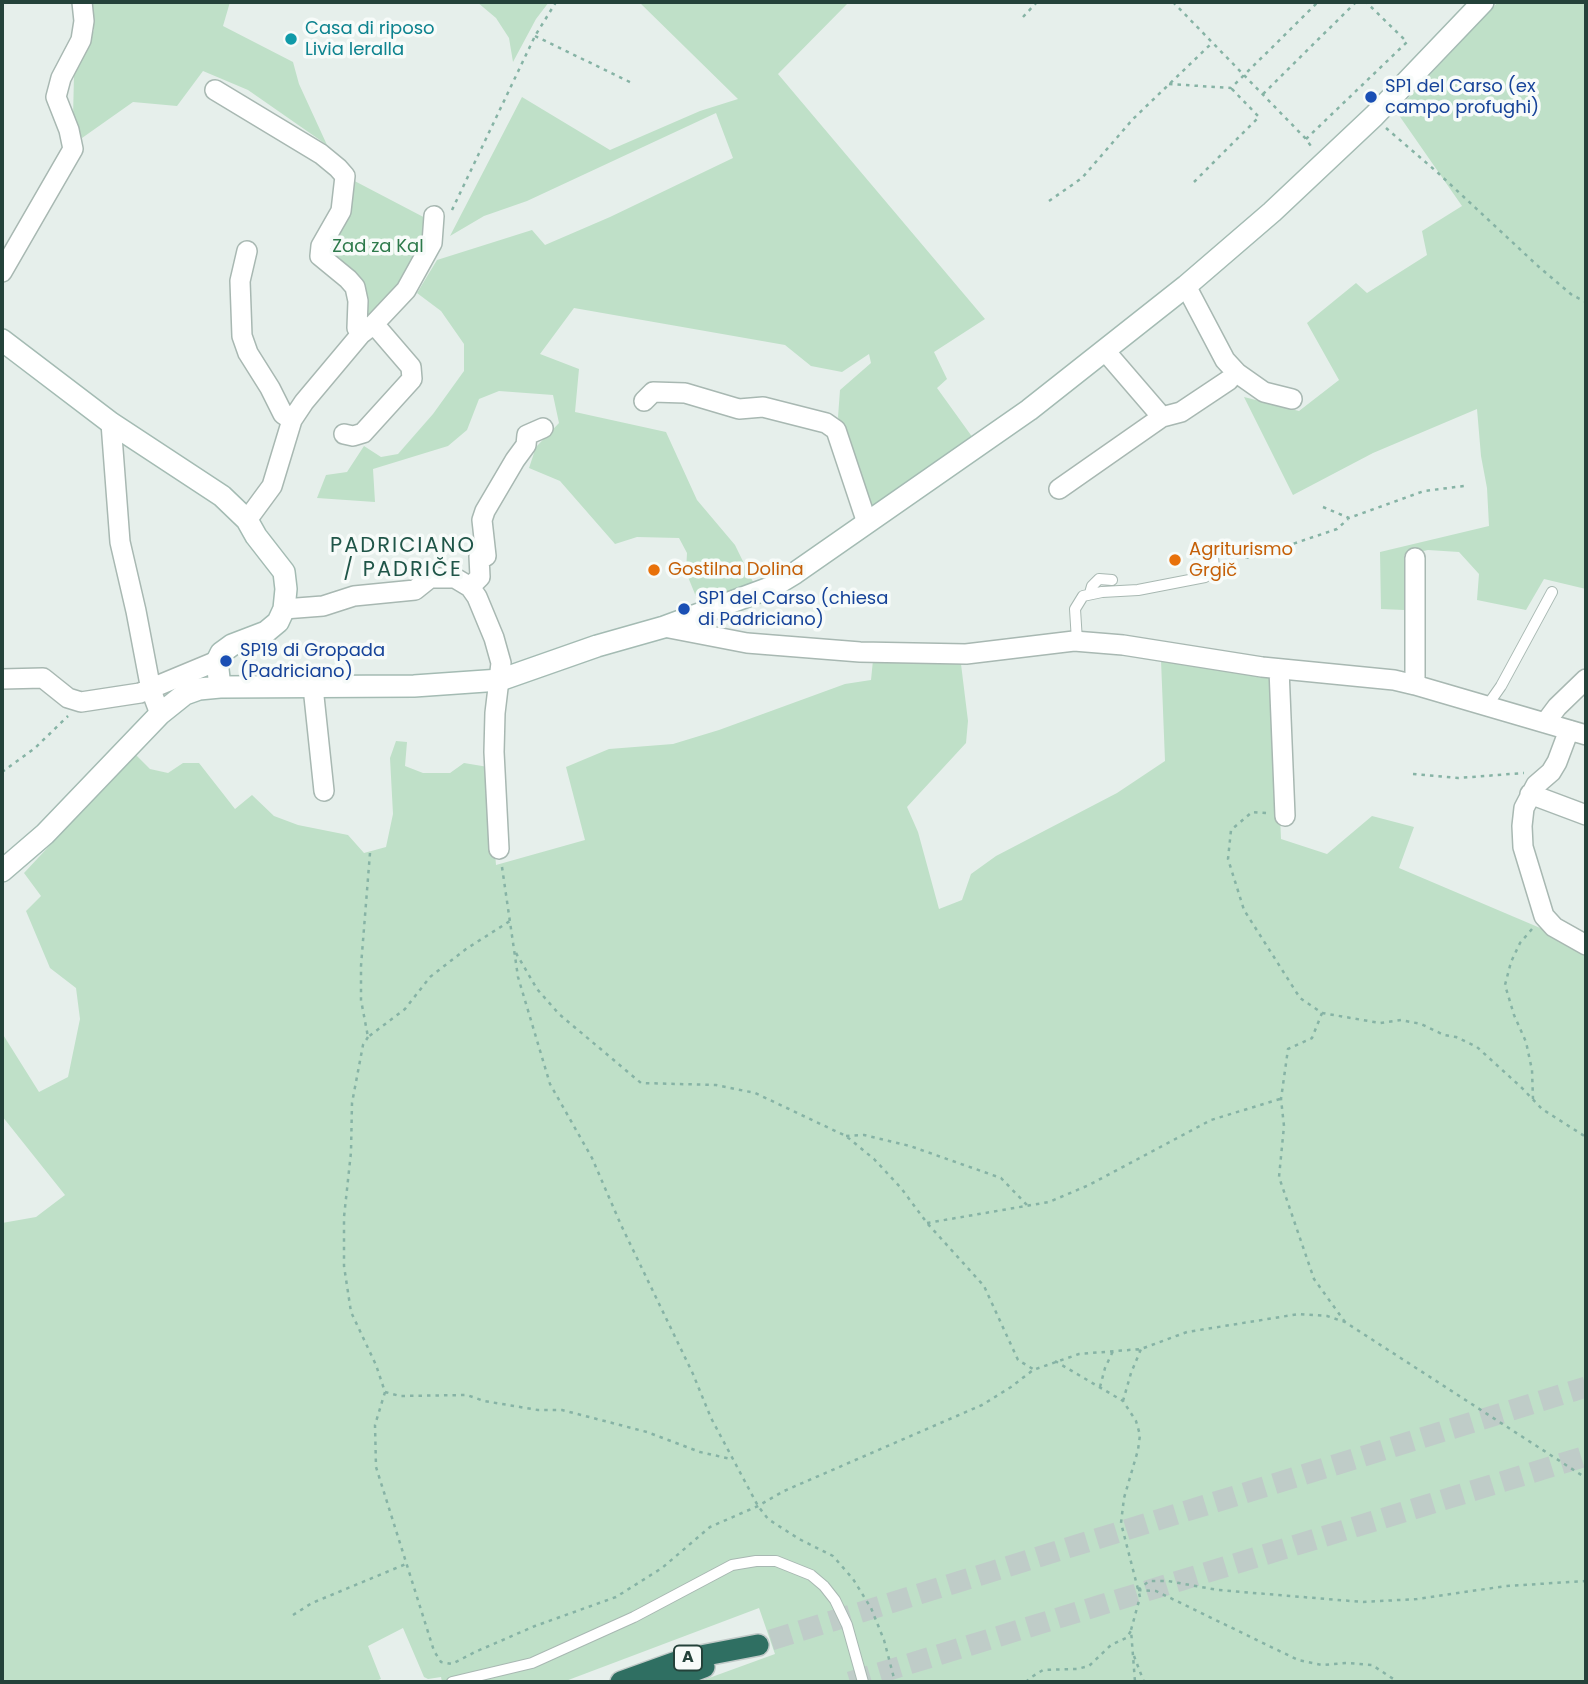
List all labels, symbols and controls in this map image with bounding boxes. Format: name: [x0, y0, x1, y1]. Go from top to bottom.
place label: Casa di riposo Livia Ieralla: [305, 18, 435, 60]
marker: Casa di riposo Livia Ieralla: [283, 31, 299, 47]
place label: SP1 del Carso (ex campo profughi): [1385, 76, 1539, 119]
marker: SP1 del Carso (ex campo profughi): [1363, 89, 1379, 105]
park label: Zad za Kal: [332, 236, 424, 258]
district label: PADRICIANO / PADRIČE: [331, 534, 475, 584]
place label: Agriturismo Grgič: [1189, 539, 1293, 582]
marker: Agriturismo Grgič: [1167, 552, 1183, 568]
place label: Gostilna Dolina: [668, 559, 804, 581]
marker: Gostilna Dolina: [646, 562, 662, 578]
place label: SP1 del Carso (chiesa di Padriciano): [698, 588, 888, 630]
marker: SP1 del Carso (chiesa di Padriciano): [676, 601, 692, 617]
place label: SP19 di Gropada (Padriciano): [240, 640, 385, 682]
marker: SP19 di Gropada (Padriciano): [218, 653, 234, 669]
road number: A: [674, 1646, 702, 1670]

